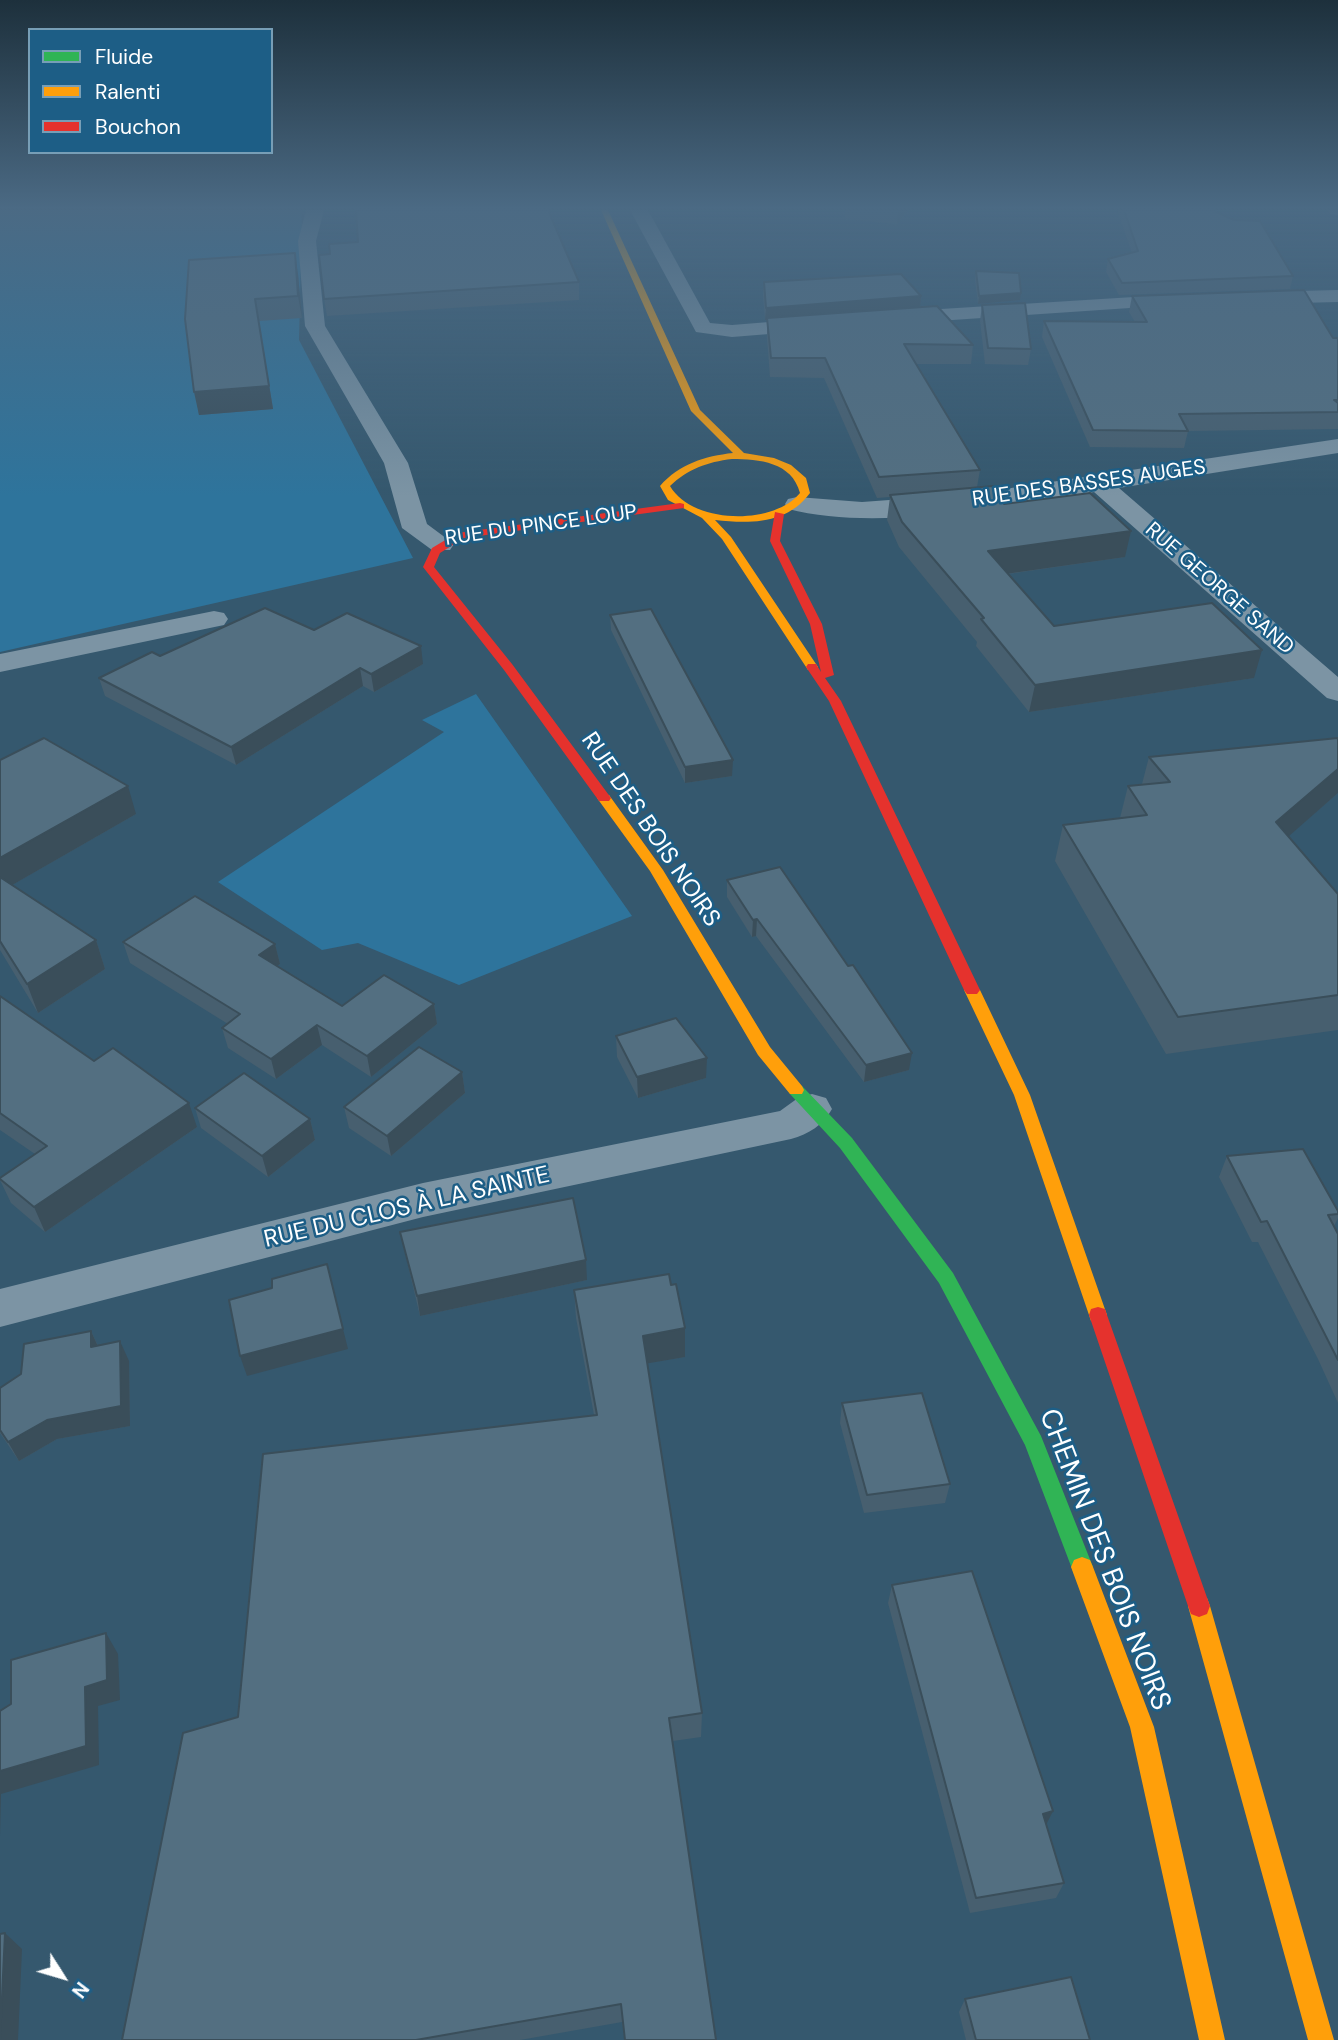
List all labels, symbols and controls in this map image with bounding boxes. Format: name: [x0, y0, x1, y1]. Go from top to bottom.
legend: [28, 28, 273, 154]
text: Fluide: [95, 43, 153, 71]
text: Ralenti: [95, 78, 161, 106]
text: Bouchon: [95, 113, 181, 141]
street label: RUE DES BASSES AUGES: [971, 455, 1207, 513]
street label: RUE DU PINCE LOUP: [443, 500, 639, 552]
street label: RUE GEORGE SAND: [1140, 518, 1298, 660]
street label: RUE DES BOIS NOIRS: [574, 727, 726, 933]
street label: RUE DU CLOS À LA SAINTE: [261, 1161, 553, 1255]
street label: CHEMIN DES BOIS NOIRS: [1031, 1405, 1177, 1715]
north arrow: [28, 1942, 98, 2012]
text: N: [66, 1977, 94, 2003]

